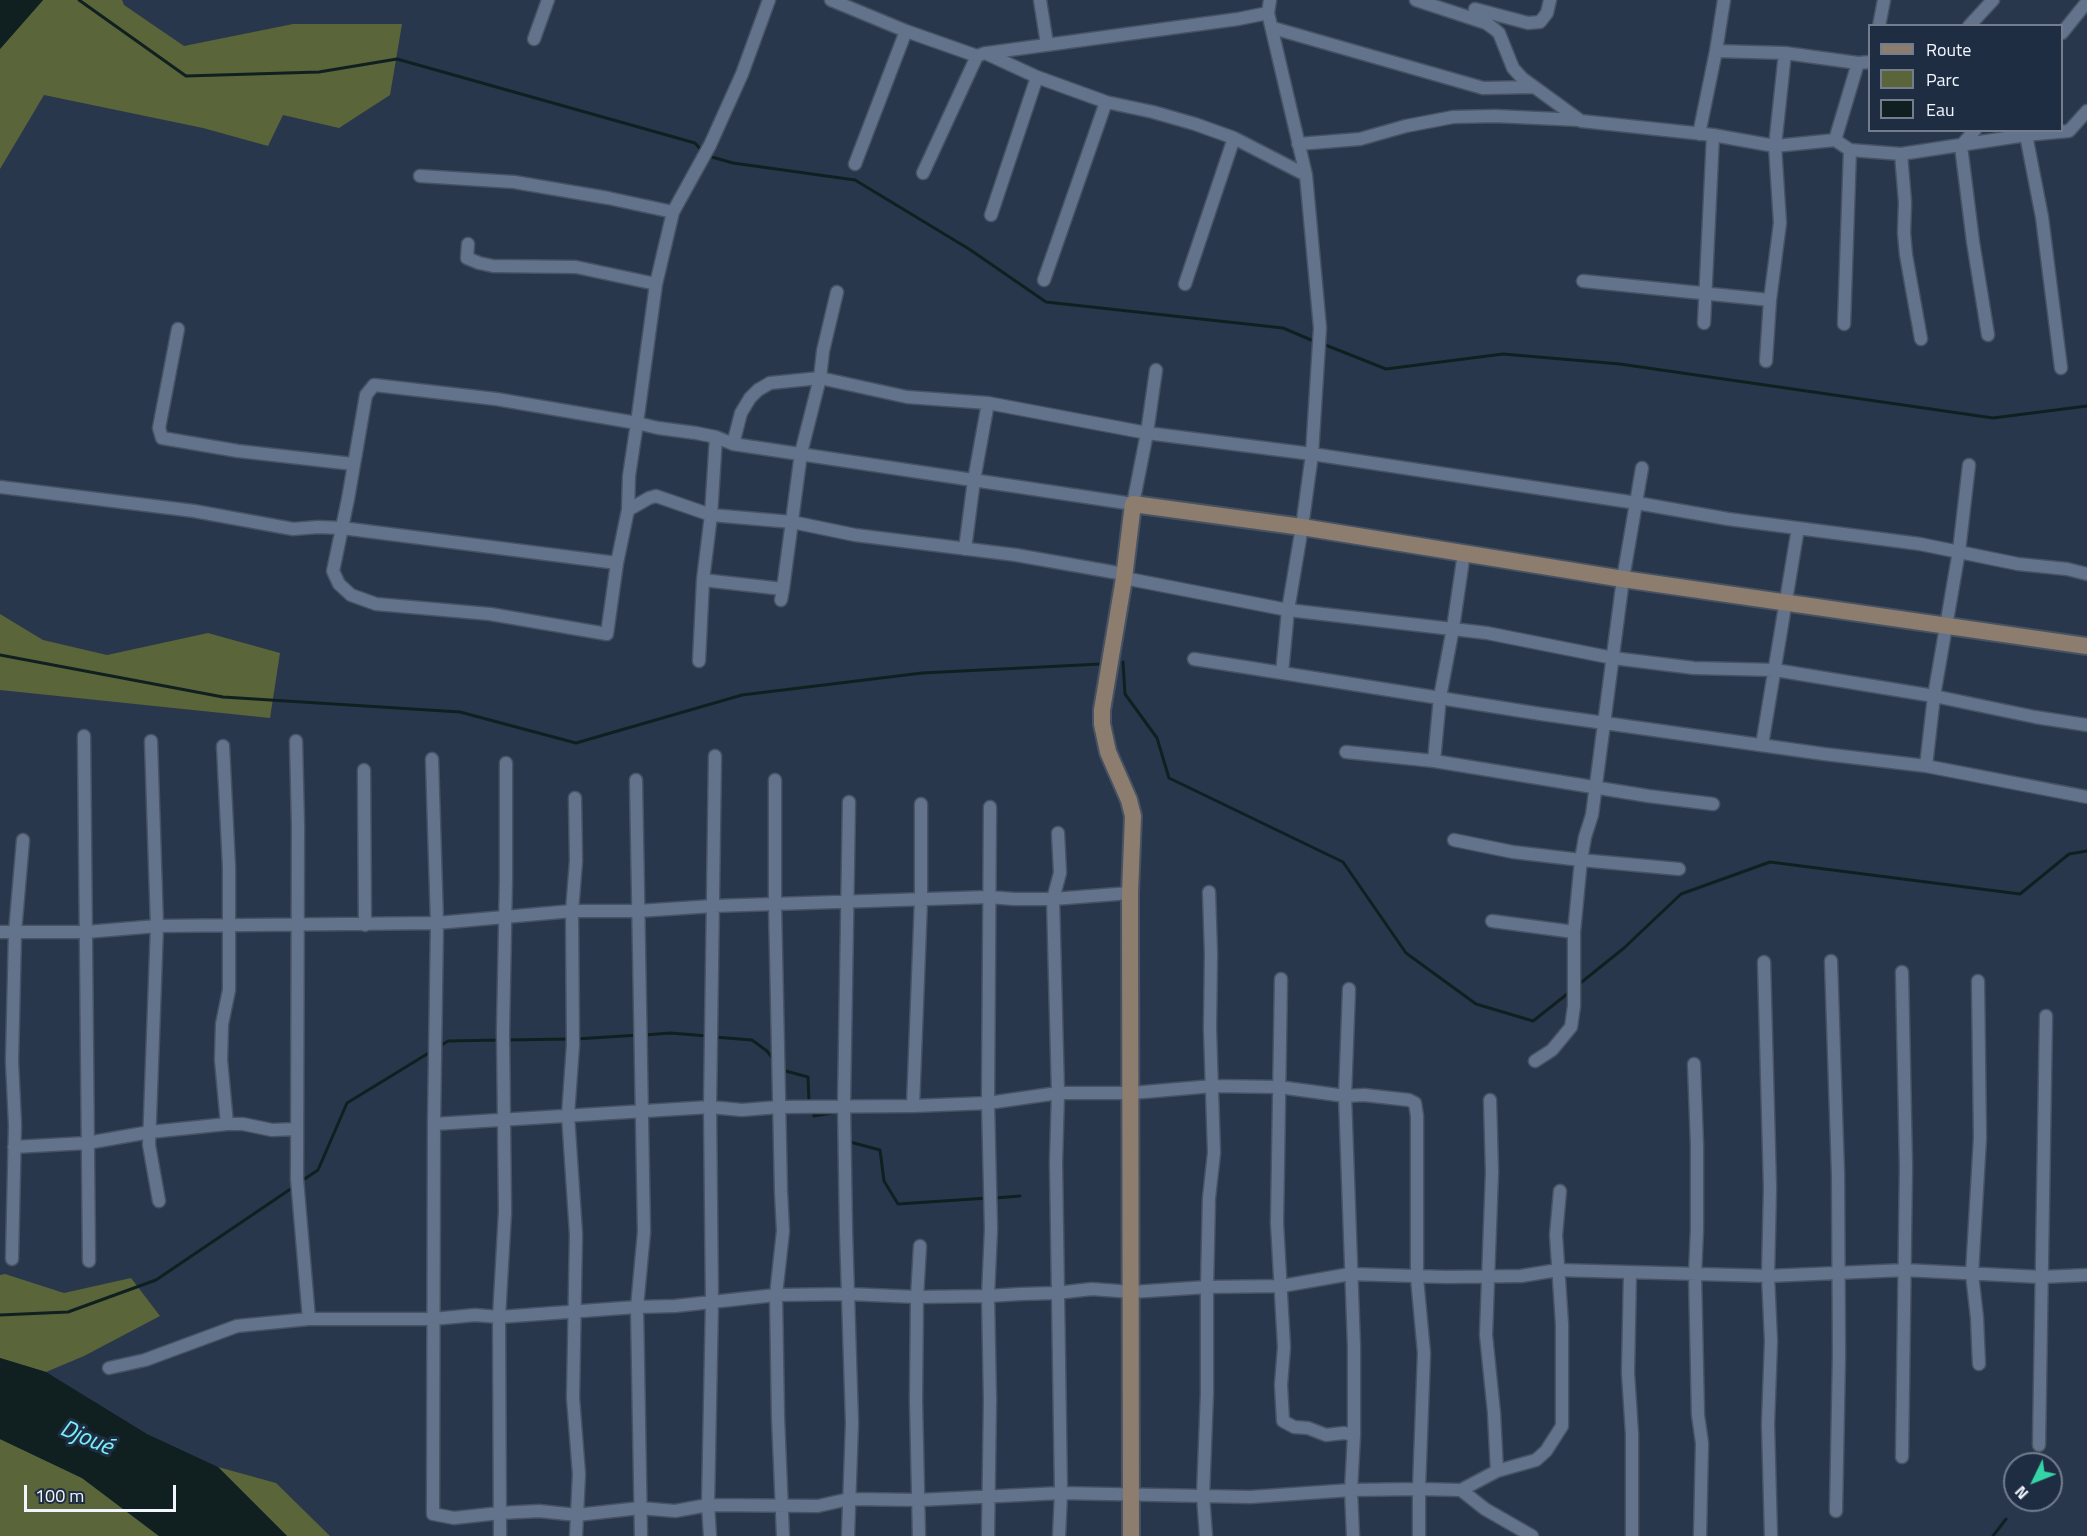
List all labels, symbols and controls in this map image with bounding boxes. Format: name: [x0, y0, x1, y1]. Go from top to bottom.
legend: [1868, 24, 2063, 132]
text: Route: [1926, 36, 1971, 63]
text: Parc: [1926, 66, 1960, 93]
text: Eau: [1926, 96, 1955, 123]
water label: Djoué: [55, 1415, 117, 1463]
north arrow: [2003, 1452, 2063, 1512]
scale bar: [27, 1473, 178, 1511]
text: N: [2009, 1481, 2034, 1505]
text: 100 m: [35, 1482, 84, 1509]

